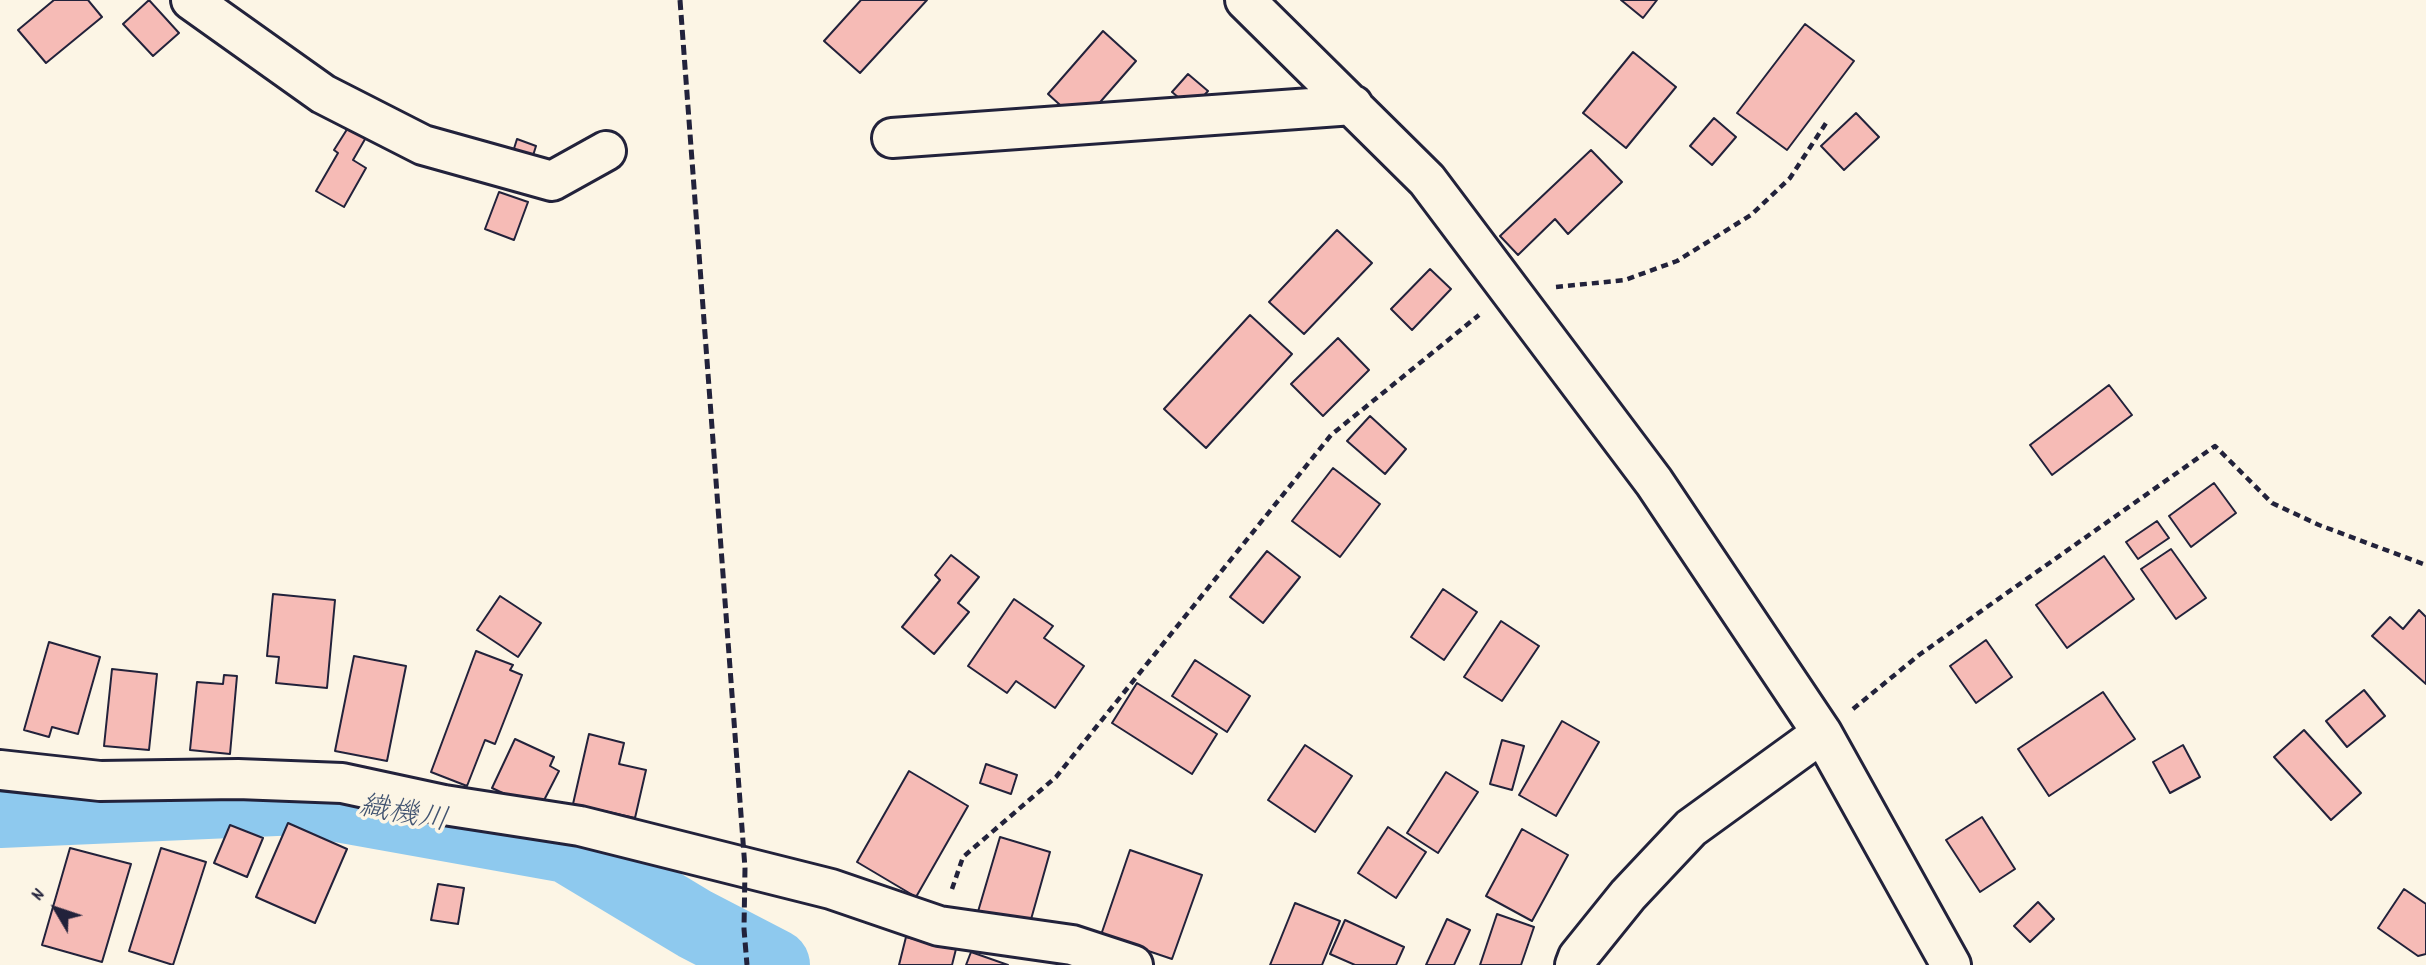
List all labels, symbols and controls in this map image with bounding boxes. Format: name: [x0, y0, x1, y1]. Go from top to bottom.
water label: 織機川: [356, 791, 450, 843]
north arrow: [21, 874, 91, 944]
text: N: [26, 883, 53, 908]

